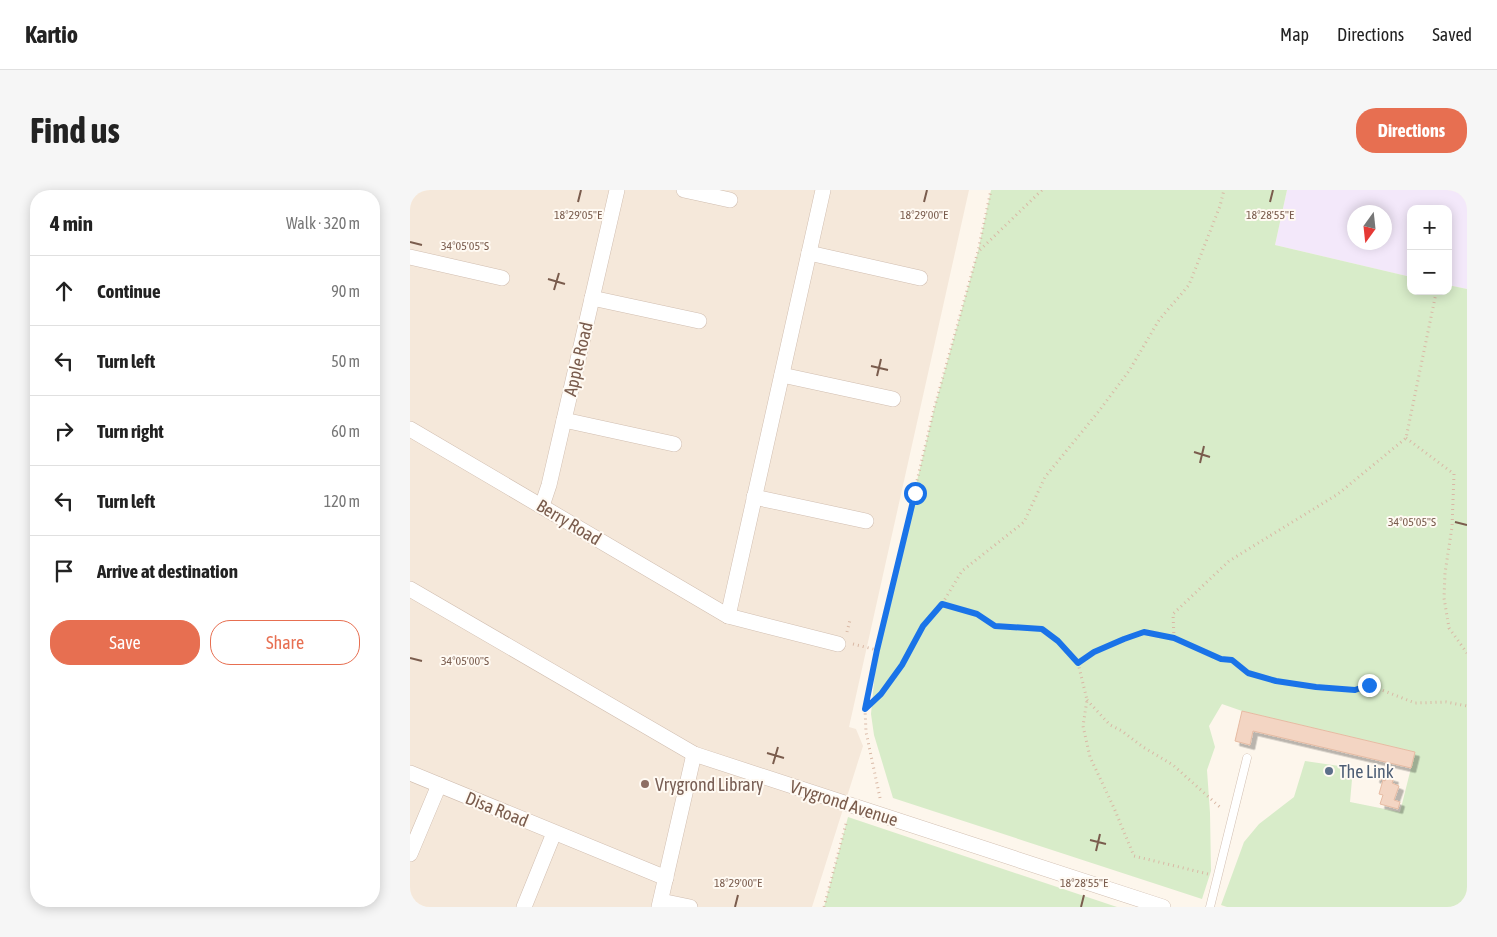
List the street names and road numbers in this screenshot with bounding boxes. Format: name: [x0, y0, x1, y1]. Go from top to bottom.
street label: Apple Road: [559, 320, 597, 398]
street label: Berry Road: [533, 495, 605, 549]
street label: Vrygrond Avenue: [787, 776, 901, 830]
street label: Disa Road: [463, 787, 531, 831]

